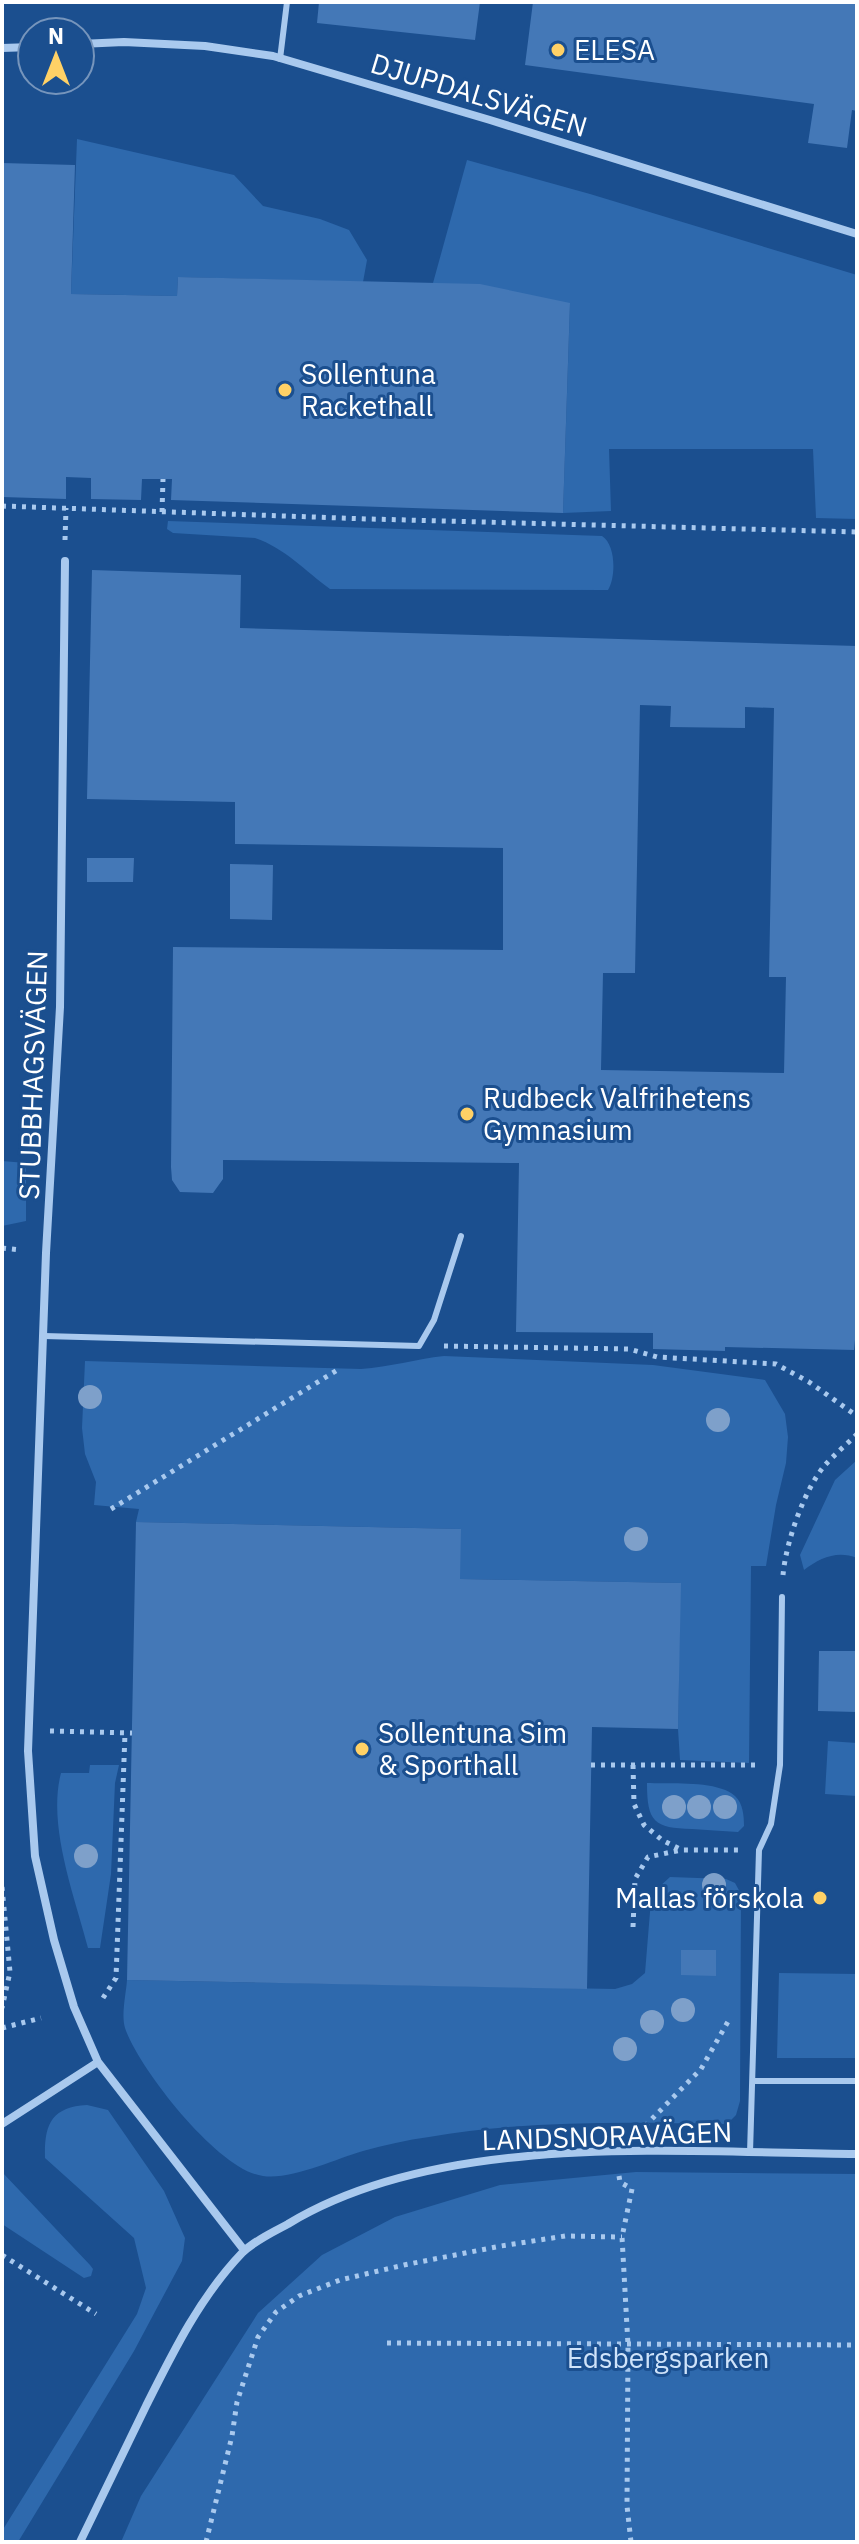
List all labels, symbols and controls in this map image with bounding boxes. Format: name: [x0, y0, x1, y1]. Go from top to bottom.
north arrow: [16, 16, 96, 96]
text: N: [48, 21, 64, 50]
place label: ELESA: [574, 31, 655, 68]
marker: ELESA: [549, 41, 567, 59]
street label: DJUPDALSVÄGEN: [366, 44, 592, 145]
place label: Sollentuna Rackethall: [301, 355, 436, 424]
marker: Sollentuna Rackethall: [276, 381, 294, 399]
street label: STUBBHAGSVÄGEN: [10, 950, 55, 1200]
place label: Rudbeck Valfrihetens Gymnasium: [483, 1079, 751, 1148]
marker: Rudbeck Valfrihetens Gymnasium: [458, 1105, 476, 1123]
place label: Sollentuna Sim & Sporthall: [378, 1714, 567, 1783]
marker: Sollentuna Sim & Sporthall: [353, 1740, 371, 1758]
place label: Mallas förskola: [615, 1879, 804, 1916]
marker: Mallas förskola: [811, 1889, 829, 1907]
street label: LANDSNORAVÄGEN: [481, 2113, 733, 2158]
park label: Edsbergsparken: [567, 2339, 769, 2376]

